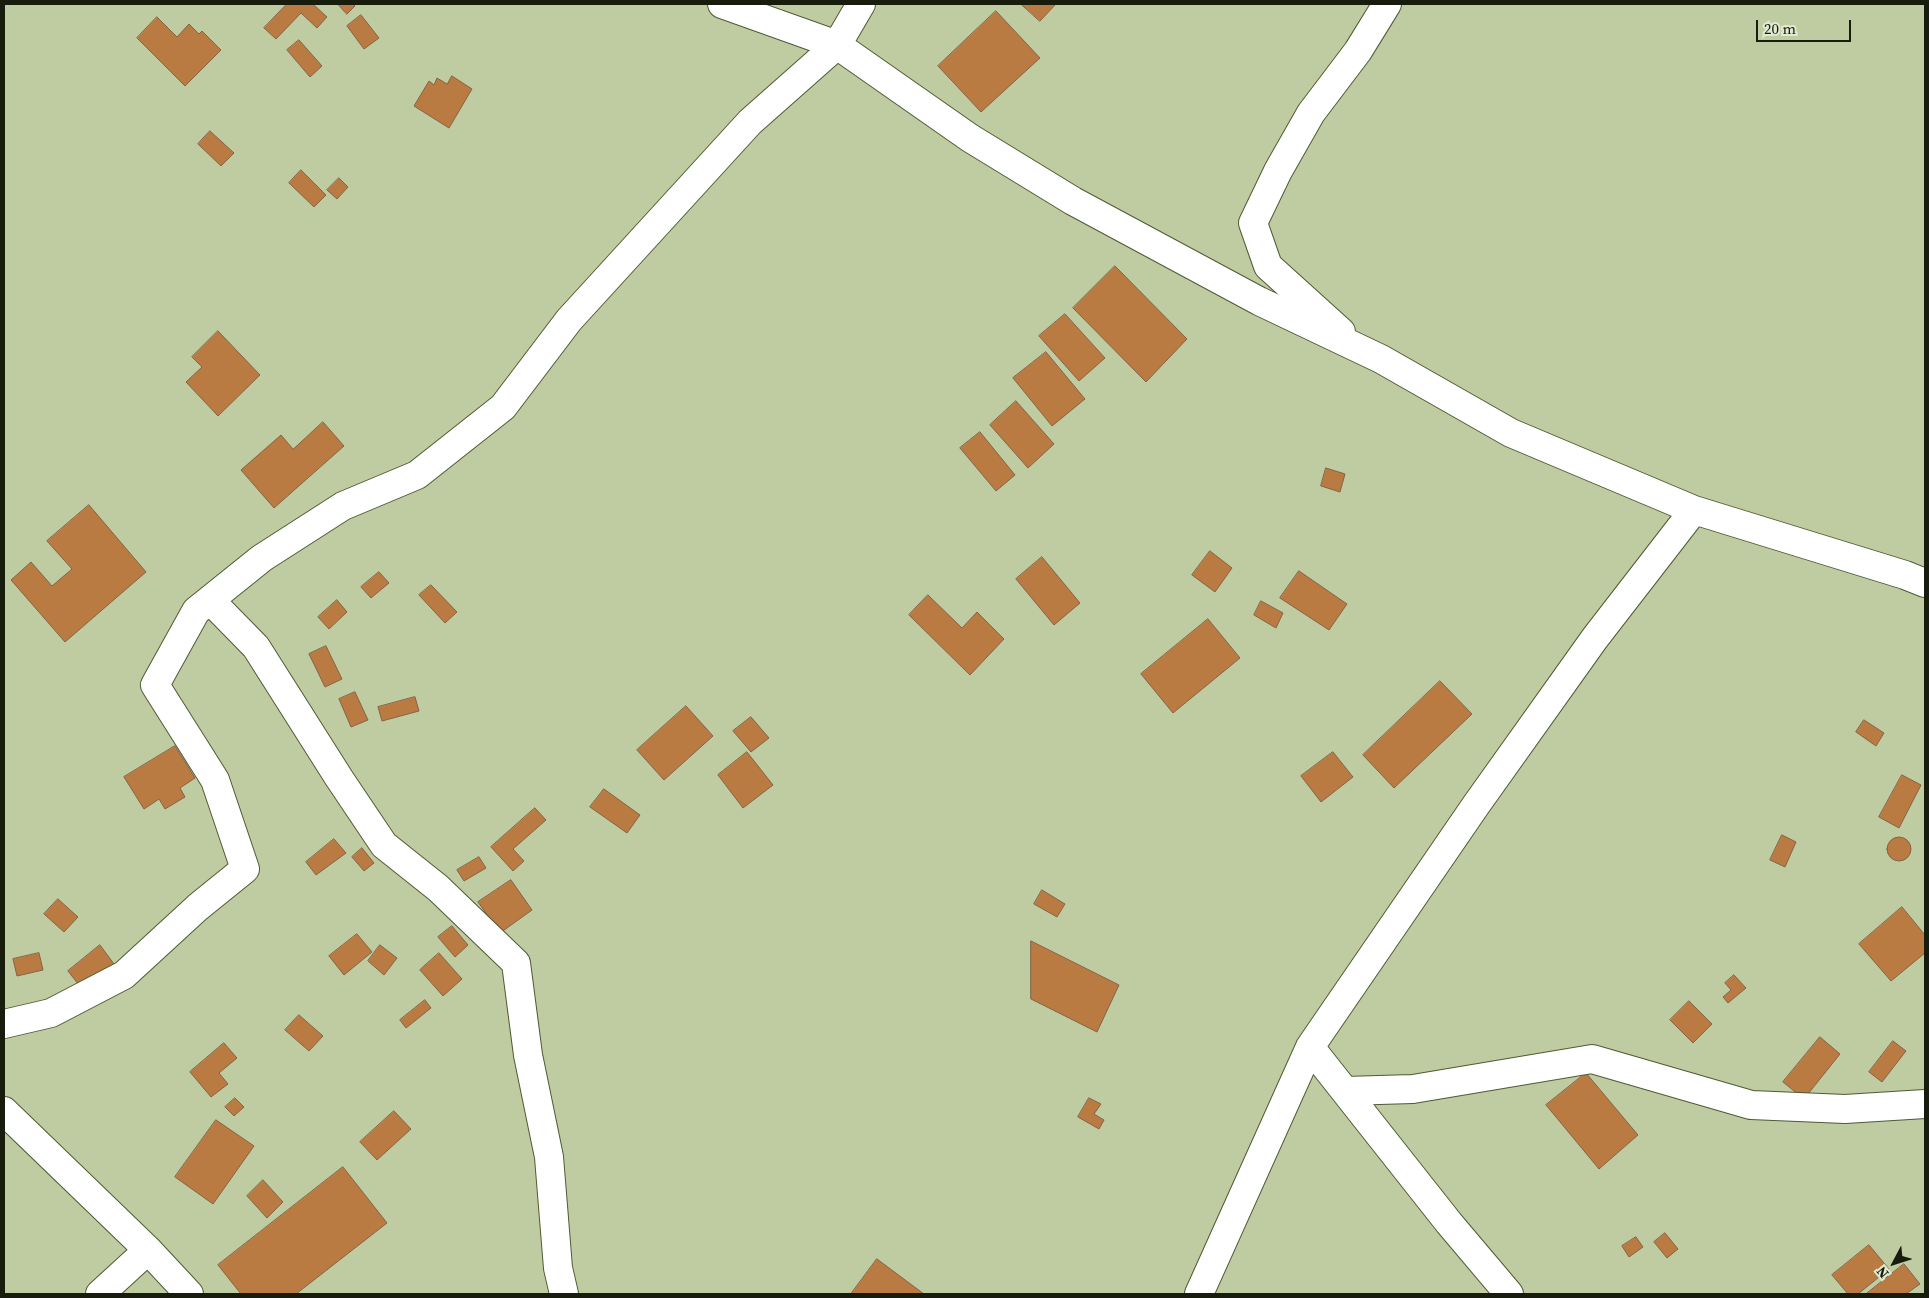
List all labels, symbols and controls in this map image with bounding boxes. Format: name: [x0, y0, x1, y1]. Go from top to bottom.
scale bar: [1759, 10, 1854, 42]
text: 20 m: [1764, 18, 1796, 39]
north arrow: [1869, 1238, 1919, 1288]
text: N: [1872, 1262, 1893, 1283]

